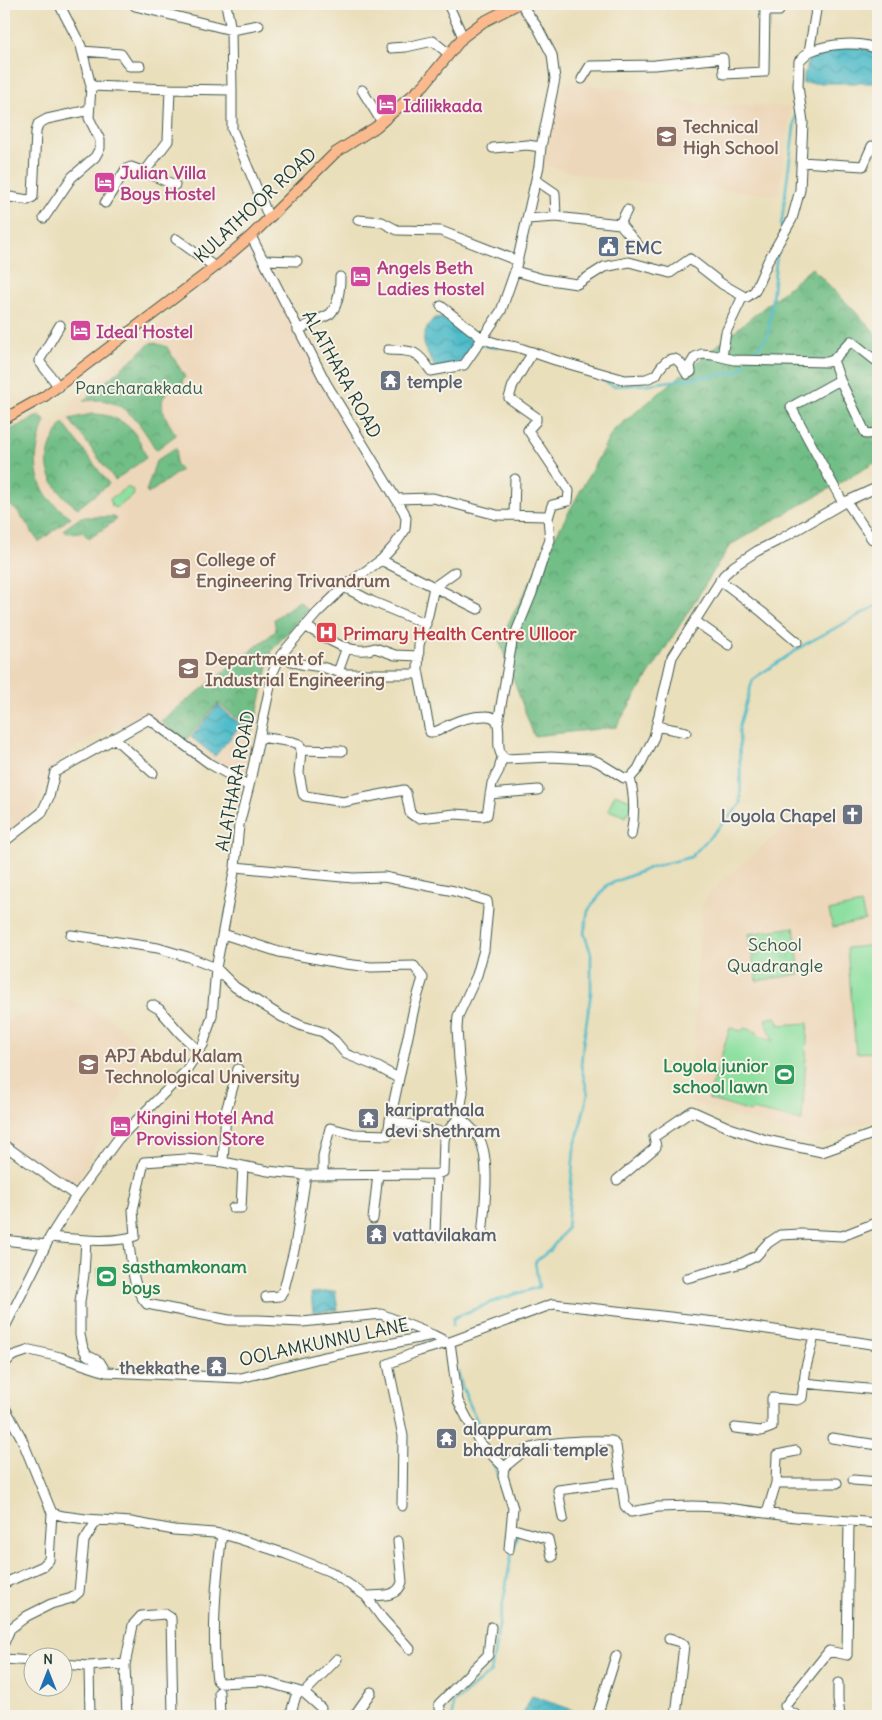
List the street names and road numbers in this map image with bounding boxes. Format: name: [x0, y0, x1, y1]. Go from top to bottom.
street label: KULATHOOR ROAD: [189, 142, 321, 268]
street label: ALATHARA ROAD: [297, 306, 387, 442]
street label: ALATHARA ROAD: [210, 709, 260, 853]
street label: OOLAMKUNNU LANE: [237, 1313, 411, 1371]

